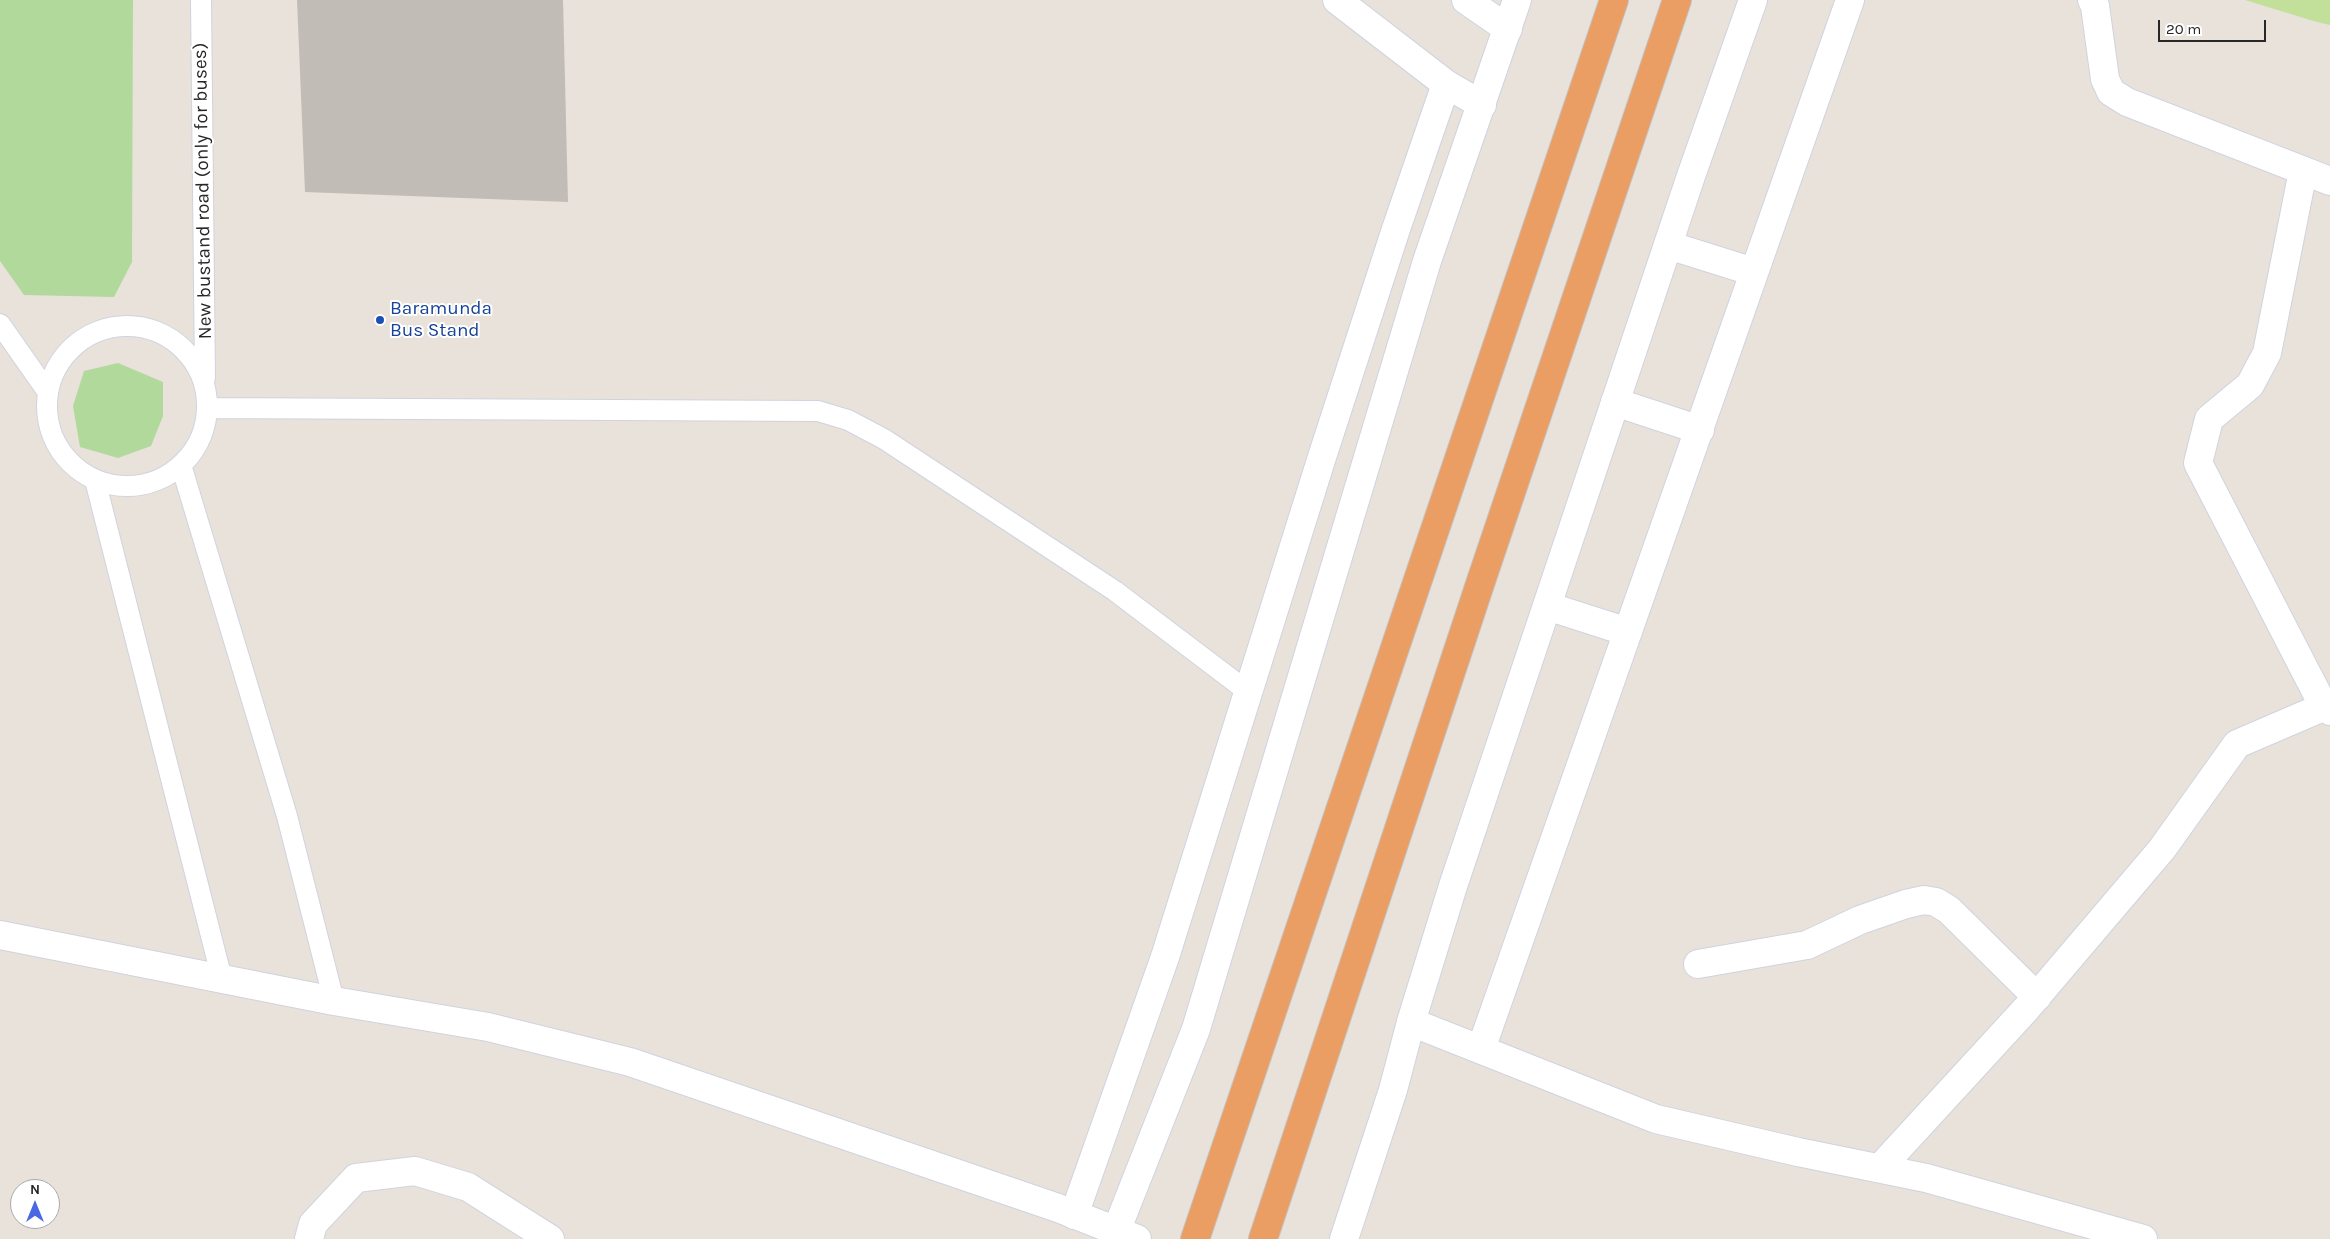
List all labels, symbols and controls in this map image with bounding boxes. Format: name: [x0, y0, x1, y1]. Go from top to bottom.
scale bar: [2160, 10, 2268, 42]
text: 20 m: [2166, 20, 2201, 38]
street label: New bustand road (only for buses): [189, 42, 217, 340]
place label: Baramunda Bus Stand: [390, 298, 492, 342]
marker: Baramunda Bus Stand: [374, 314, 386, 326]
north arrow: [10, 1179, 60, 1229]
text: N: [30, 1181, 40, 1198]

